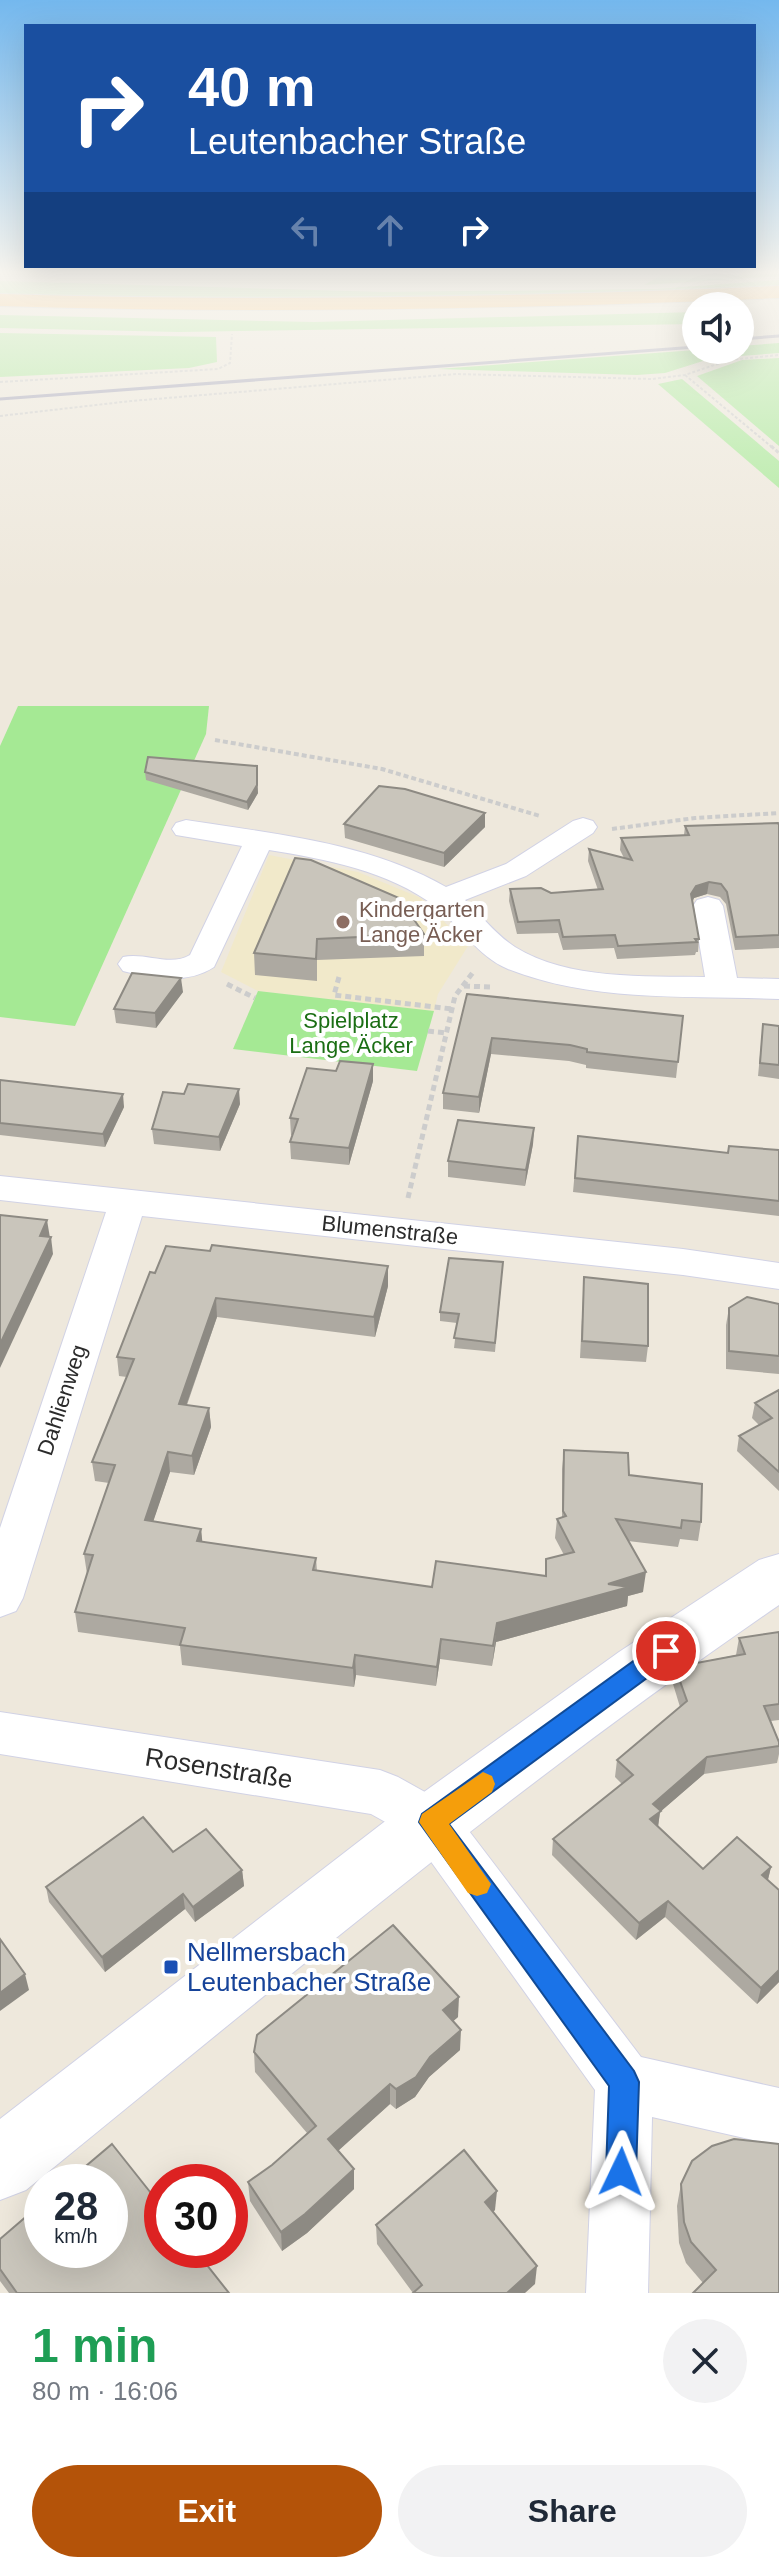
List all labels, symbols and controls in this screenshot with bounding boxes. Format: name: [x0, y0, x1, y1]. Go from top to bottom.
text: 40 m: [188, 55, 316, 118]
icon: right: [56, 56, 160, 160]
text: Leutenbacher Straße: [188, 121, 526, 162]
icon: left: [284, 208, 328, 252]
icon: ahead: [368, 208, 412, 252]
icon: right: [452, 208, 496, 252]
map controls: [682, 292, 754, 364]
button: sound: [682, 292, 754, 364]
place label: Kindergarten Lange Äcker: [359, 897, 485, 947]
marker: Kindergarten Lange Äcker: [334, 913, 352, 931]
park label: Spielplatz Lange Äcker: [289, 1008, 413, 1058]
street label: Blumenstraße: [321, 1210, 459, 1250]
street label: Dahlienweg: [32, 1341, 92, 1459]
pin: [632, 1617, 700, 1685]
icon: arrive: [644, 1629, 688, 1673]
street label: Rosenstraße: [143, 1742, 295, 1794]
place label: Nellmersbach Leutenbacher Straße: [187, 1937, 431, 1997]
marker: Nellmersbach Leutenbacher Straße: [162, 1958, 180, 1976]
position arrow: [579, 2130, 663, 2214]
speed limit sign: 30: [144, 2164, 248, 2268]
text: 28: [54, 2184, 98, 2228]
text: km/h: [54, 2225, 98, 2247]
text: 1 min: [32, 2319, 157, 2372]
button: close: [663, 2319, 747, 2403]
text: 80 m · 16:06: [32, 2376, 178, 2406]
button: Exit: [32, 2465, 382, 2557]
button: Share: [398, 2465, 747, 2557]

